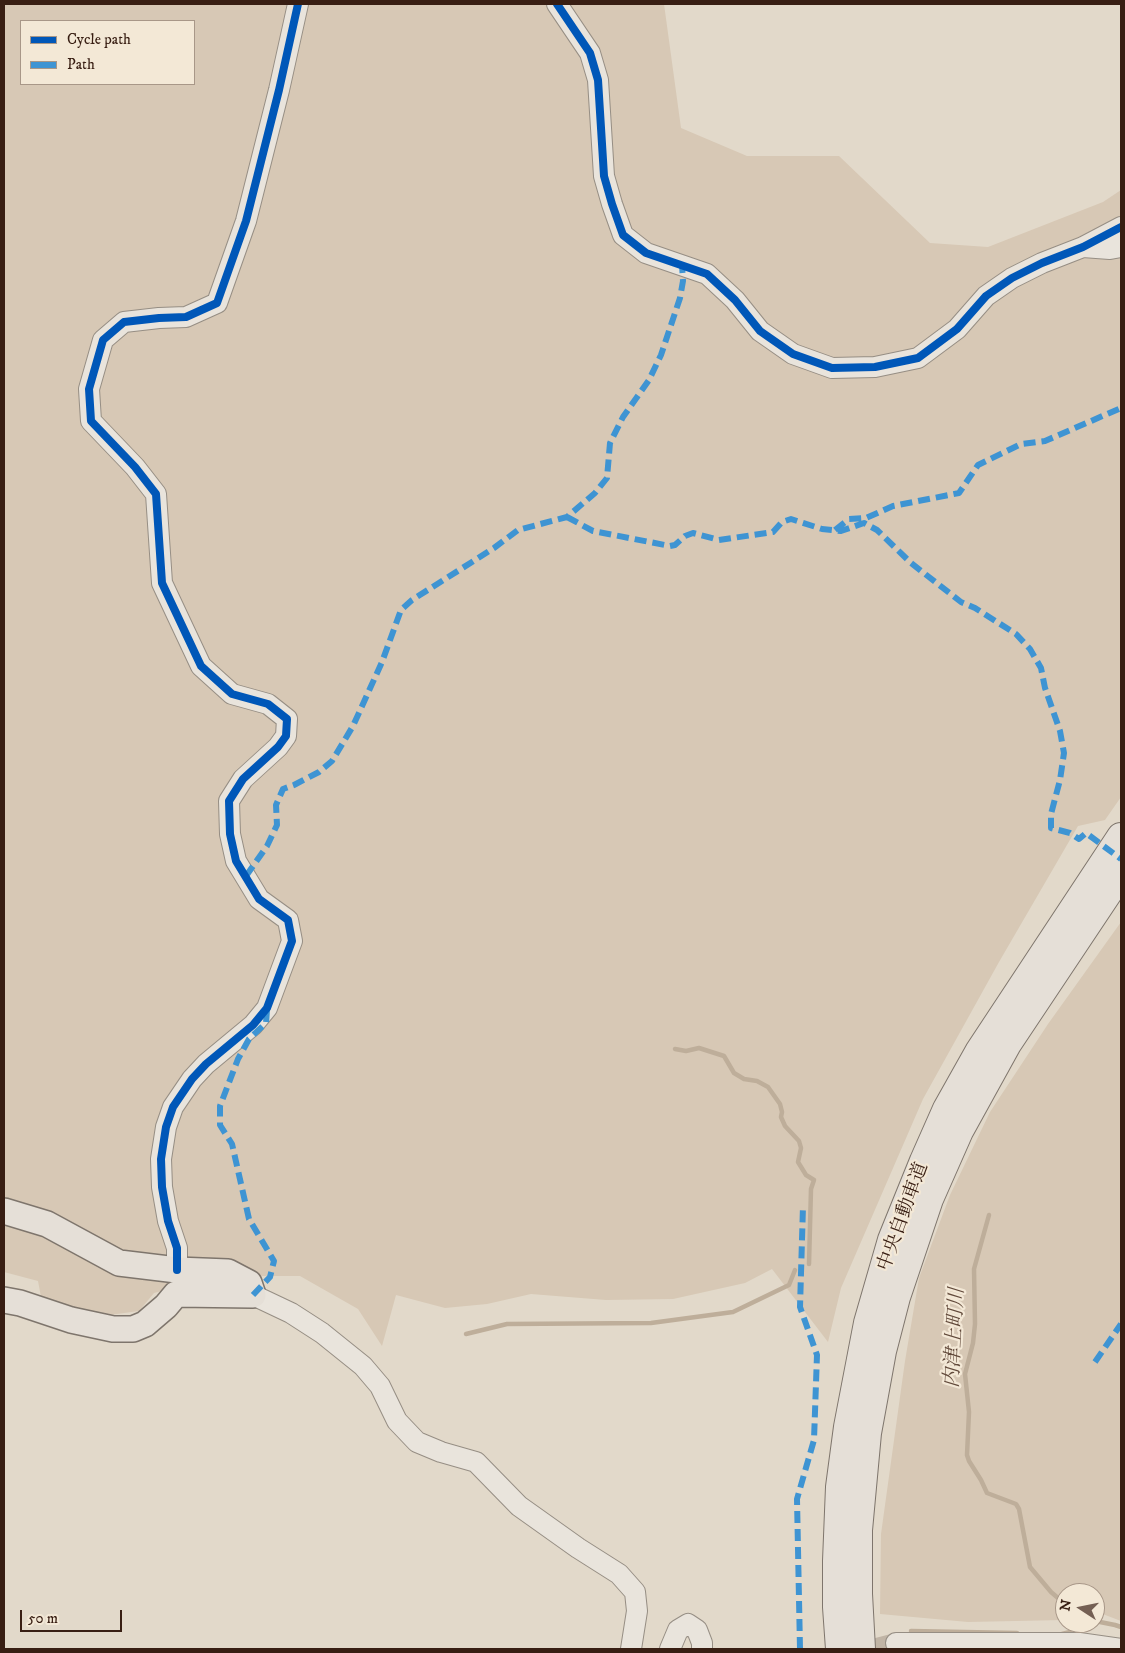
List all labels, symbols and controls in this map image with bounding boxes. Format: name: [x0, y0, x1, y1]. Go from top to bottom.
legend: [20, 20, 195, 85]
text: Cycle path: [67, 30, 131, 49]
text: Path: [67, 55, 95, 74]
street label: 中央自動車道: [874, 1160, 934, 1274]
water label: 内津上町川: [941, 1287, 971, 1389]
north arrow: [1055, 1583, 1105, 1633]
text: N: [1056, 1598, 1076, 1613]
scale bar: [22, 1600, 125, 1632]
text: 50 m: [28, 1609, 58, 1628]

